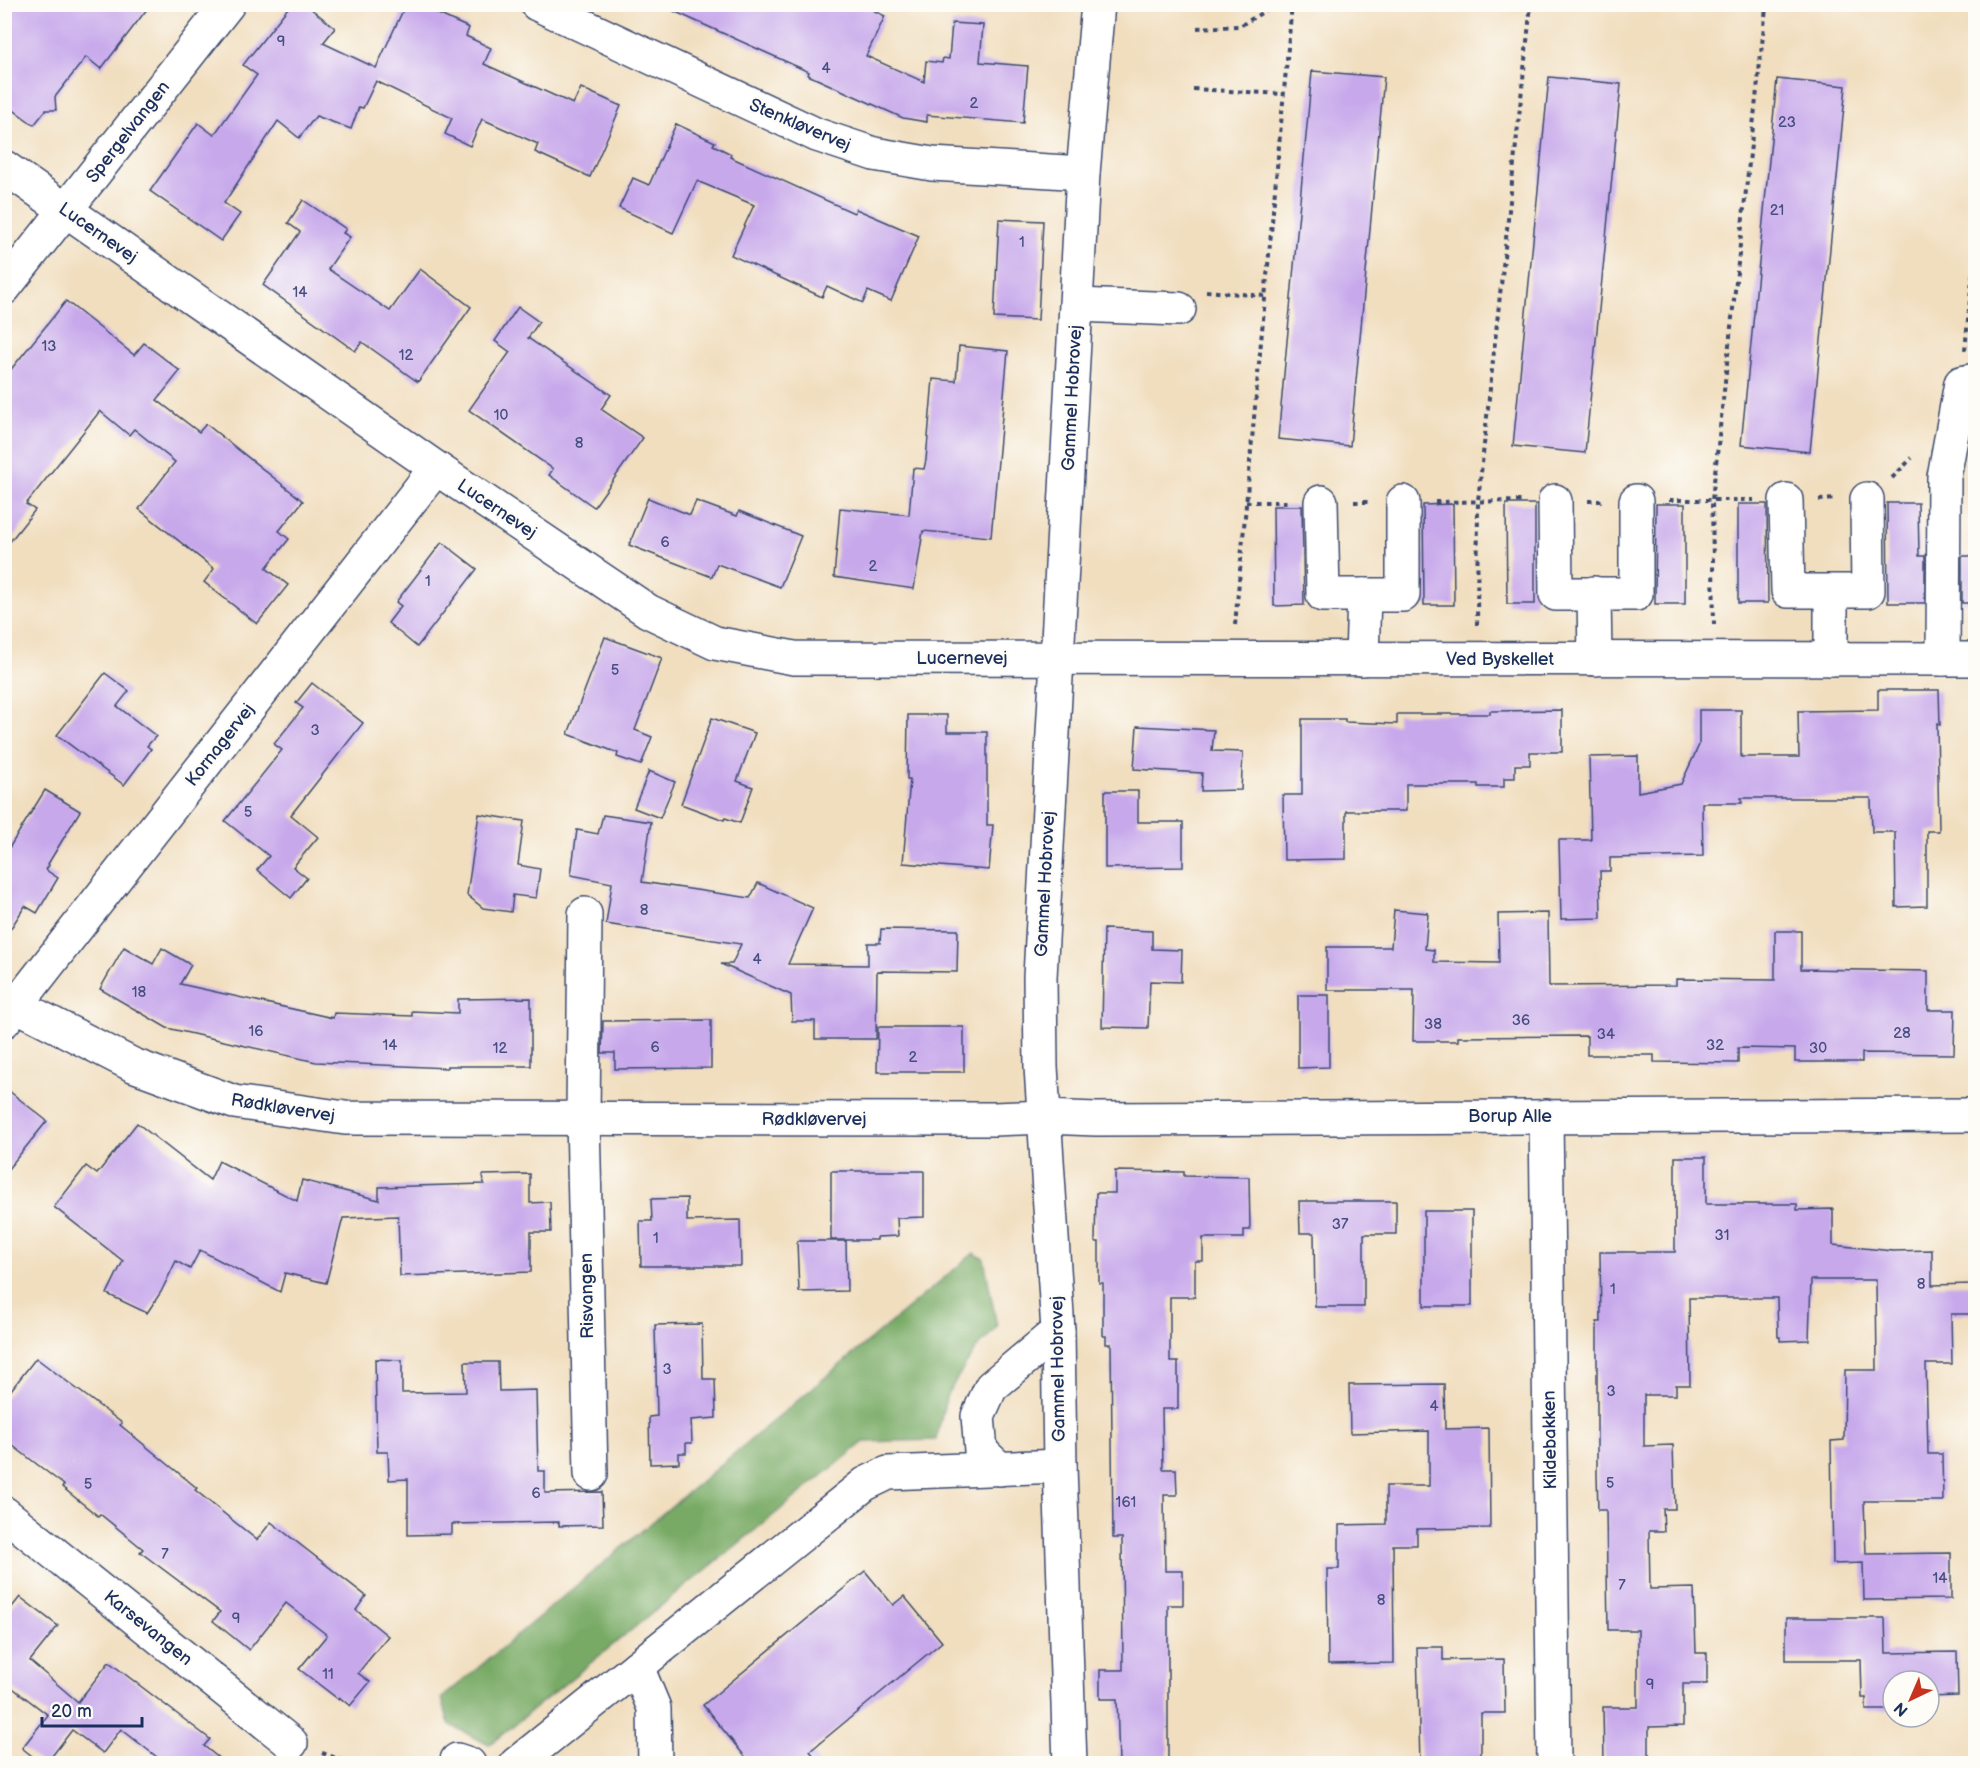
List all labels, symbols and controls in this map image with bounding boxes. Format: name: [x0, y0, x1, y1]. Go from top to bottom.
house number: 9: [277, 32, 285, 51]
house number: 4: [821, 59, 831, 78]
street label: Spergelvangen: [82, 77, 174, 187]
street label: Stenkløvervej: [746, 94, 854, 156]
house number: 2: [970, 94, 979, 113]
house number: 23: [1778, 113, 1796, 132]
street label: Lucernevej: [55, 198, 141, 268]
house number: 21: [1770, 201, 1784, 220]
house number: 1: [1019, 233, 1025, 252]
house number: 14: [293, 283, 307, 302]
street label: Gammel Hobrovej: [1058, 324, 1086, 472]
house number: 13: [41, 337, 57, 356]
house number: 12: [399, 346, 413, 365]
house number: 10: [494, 406, 508, 425]
house number: 8: [575, 434, 584, 453]
street label: Lucernevej: [453, 475, 541, 543]
house number: 6: [660, 533, 670, 552]
house number: 2: [869, 557, 878, 576]
house number: 1: [425, 572, 431, 591]
street label: Lucernevej: [916, 648, 1008, 669]
street label: Ved Byskellet: [1446, 649, 1554, 670]
house number: 5: [611, 661, 619, 680]
street label: Kornagervej: [181, 699, 259, 791]
house number: 3: [310, 721, 320, 740]
house number: 5: [244, 803, 252, 822]
street label: Gammel Hobrovej: [1031, 810, 1059, 958]
house number: 8: [640, 901, 649, 920]
house number: 4: [752, 950, 762, 969]
house number: 18: [132, 983, 147, 1002]
house number: 36: [1512, 1011, 1530, 1030]
house number: 38: [1424, 1015, 1442, 1034]
house number: 16: [249, 1022, 263, 1041]
house number: 28: [1893, 1024, 1911, 1043]
house number: 34: [1597, 1025, 1615, 1044]
house number: 14: [383, 1036, 397, 1055]
house number: 32: [1706, 1036, 1724, 1055]
house number: 6: [650, 1038, 660, 1057]
house number: 12: [493, 1039, 507, 1058]
house number: 30: [1809, 1039, 1827, 1058]
house number: 2: [909, 1048, 918, 1067]
street label: Rødkløvervej: [230, 1089, 336, 1127]
street label: Borup Alle: [1468, 1106, 1552, 1127]
street label: Rødkløvervej: [762, 1109, 867, 1130]
house number: 37: [1332, 1215, 1349, 1234]
house number: 31: [1714, 1226, 1730, 1245]
house number: 1: [653, 1229, 659, 1248]
street label: Risvangen: [576, 1253, 598, 1339]
house number: 8: [1917, 1275, 1926, 1294]
house number: 1: [1610, 1280, 1616, 1299]
street label: Gammel Hobrovej: [1046, 1296, 1070, 1442]
house number: 3: [662, 1360, 672, 1379]
house number: 3: [1606, 1382, 1616, 1401]
street label: Kildebakken: [1539, 1390, 1561, 1490]
house number: 4: [1429, 1397, 1439, 1416]
house number: 5: [1606, 1474, 1614, 1493]
house number: 5: [84, 1475, 92, 1494]
house number: 6: [531, 1484, 541, 1503]
house number: 161: [1116, 1493, 1136, 1512]
house number: 7: [161, 1545, 169, 1564]
house number: 14: [1933, 1569, 1947, 1588]
house number: 7: [1618, 1576, 1626, 1595]
street label: Karsevangen: [100, 1586, 196, 1670]
house number: 8: [1377, 1591, 1386, 1610]
house number: 9: [232, 1609, 240, 1628]
house number: 11: [322, 1665, 334, 1684]
north arrow: [1881, 1669, 1941, 1729]
house number: 9: [1646, 1675, 1654, 1694]
scale bar: [42, 1690, 142, 1728]
text: N: [1891, 1698, 1913, 1720]
text: 20 m: [51, 1701, 92, 1722]

